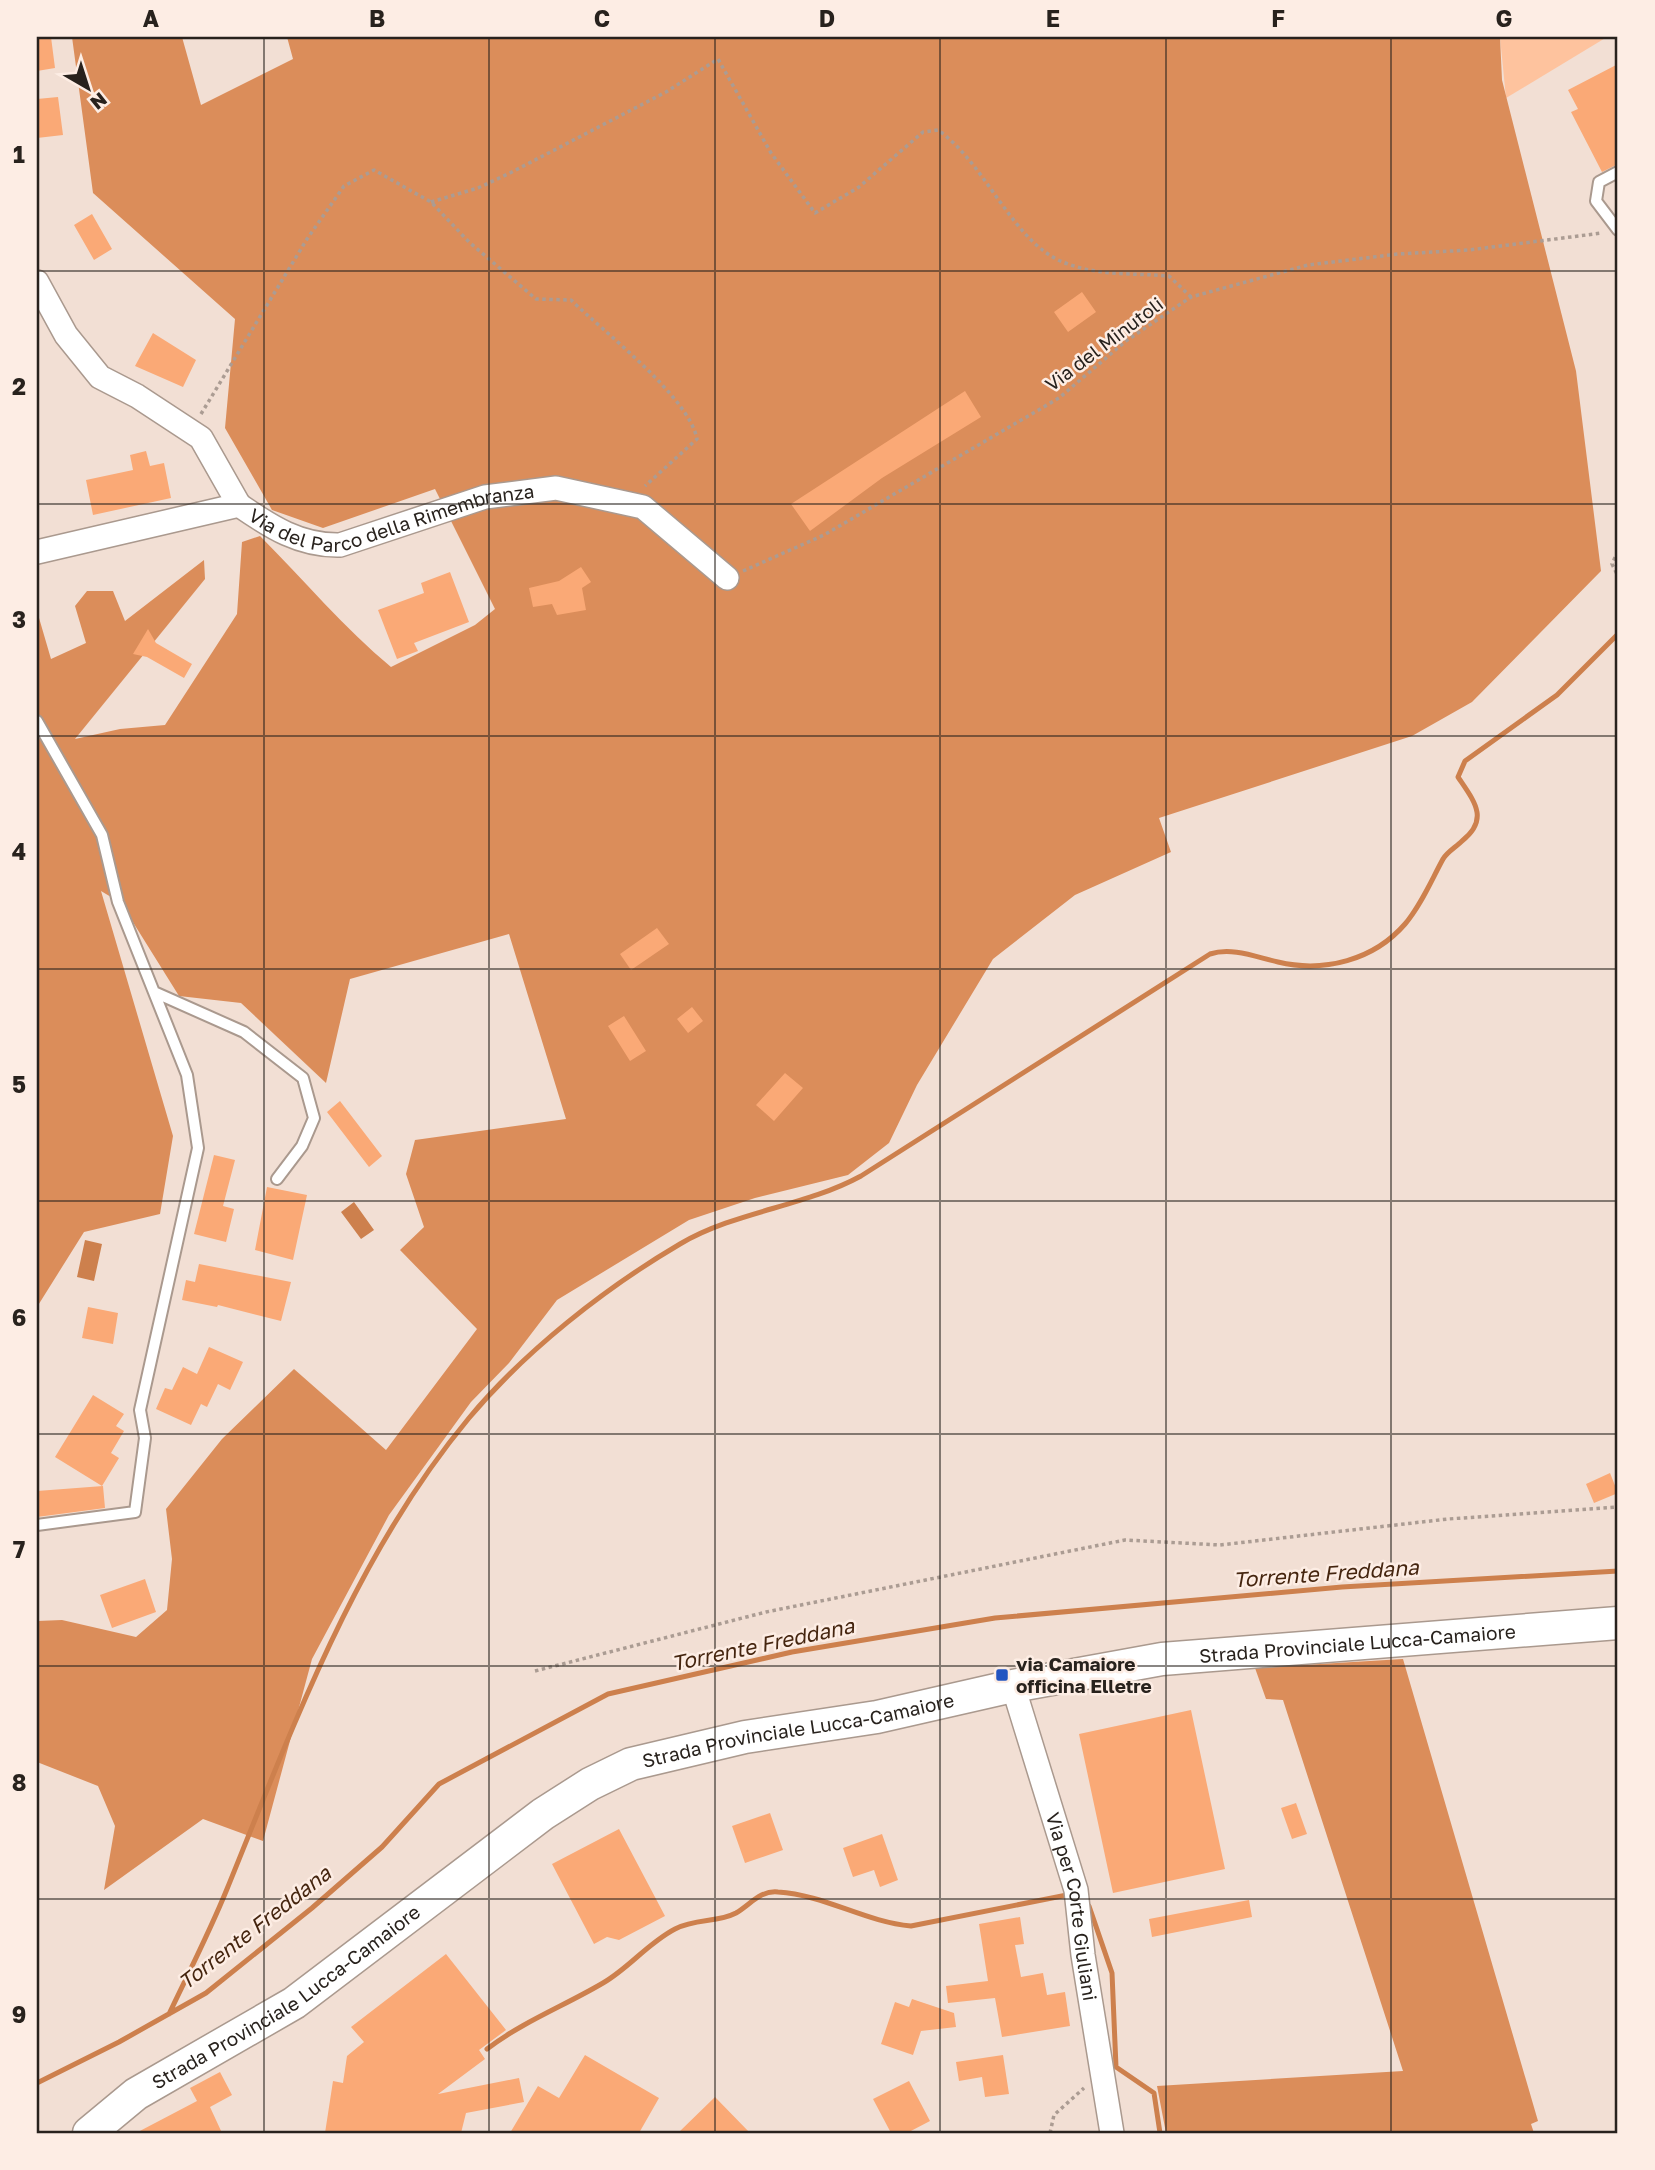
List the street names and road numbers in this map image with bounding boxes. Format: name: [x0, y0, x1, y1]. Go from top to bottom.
street label: Via del Minutoli: [1040, 292, 1167, 395]
street label: Via del Parco della Rimembranza: [245, 479, 535, 556]
street label: Strada Provinciale Lucca-Camaiore: [1198, 1619, 1516, 1667]
street label: Strada Provinciale Lucca-Camaiore: [640, 1688, 956, 1772]
street label: Via per Corte Giuliani: [1042, 1809, 1102, 2003]
street label: Strada Provinciale Lucca-Camaiore: [148, 1900, 424, 2093]

